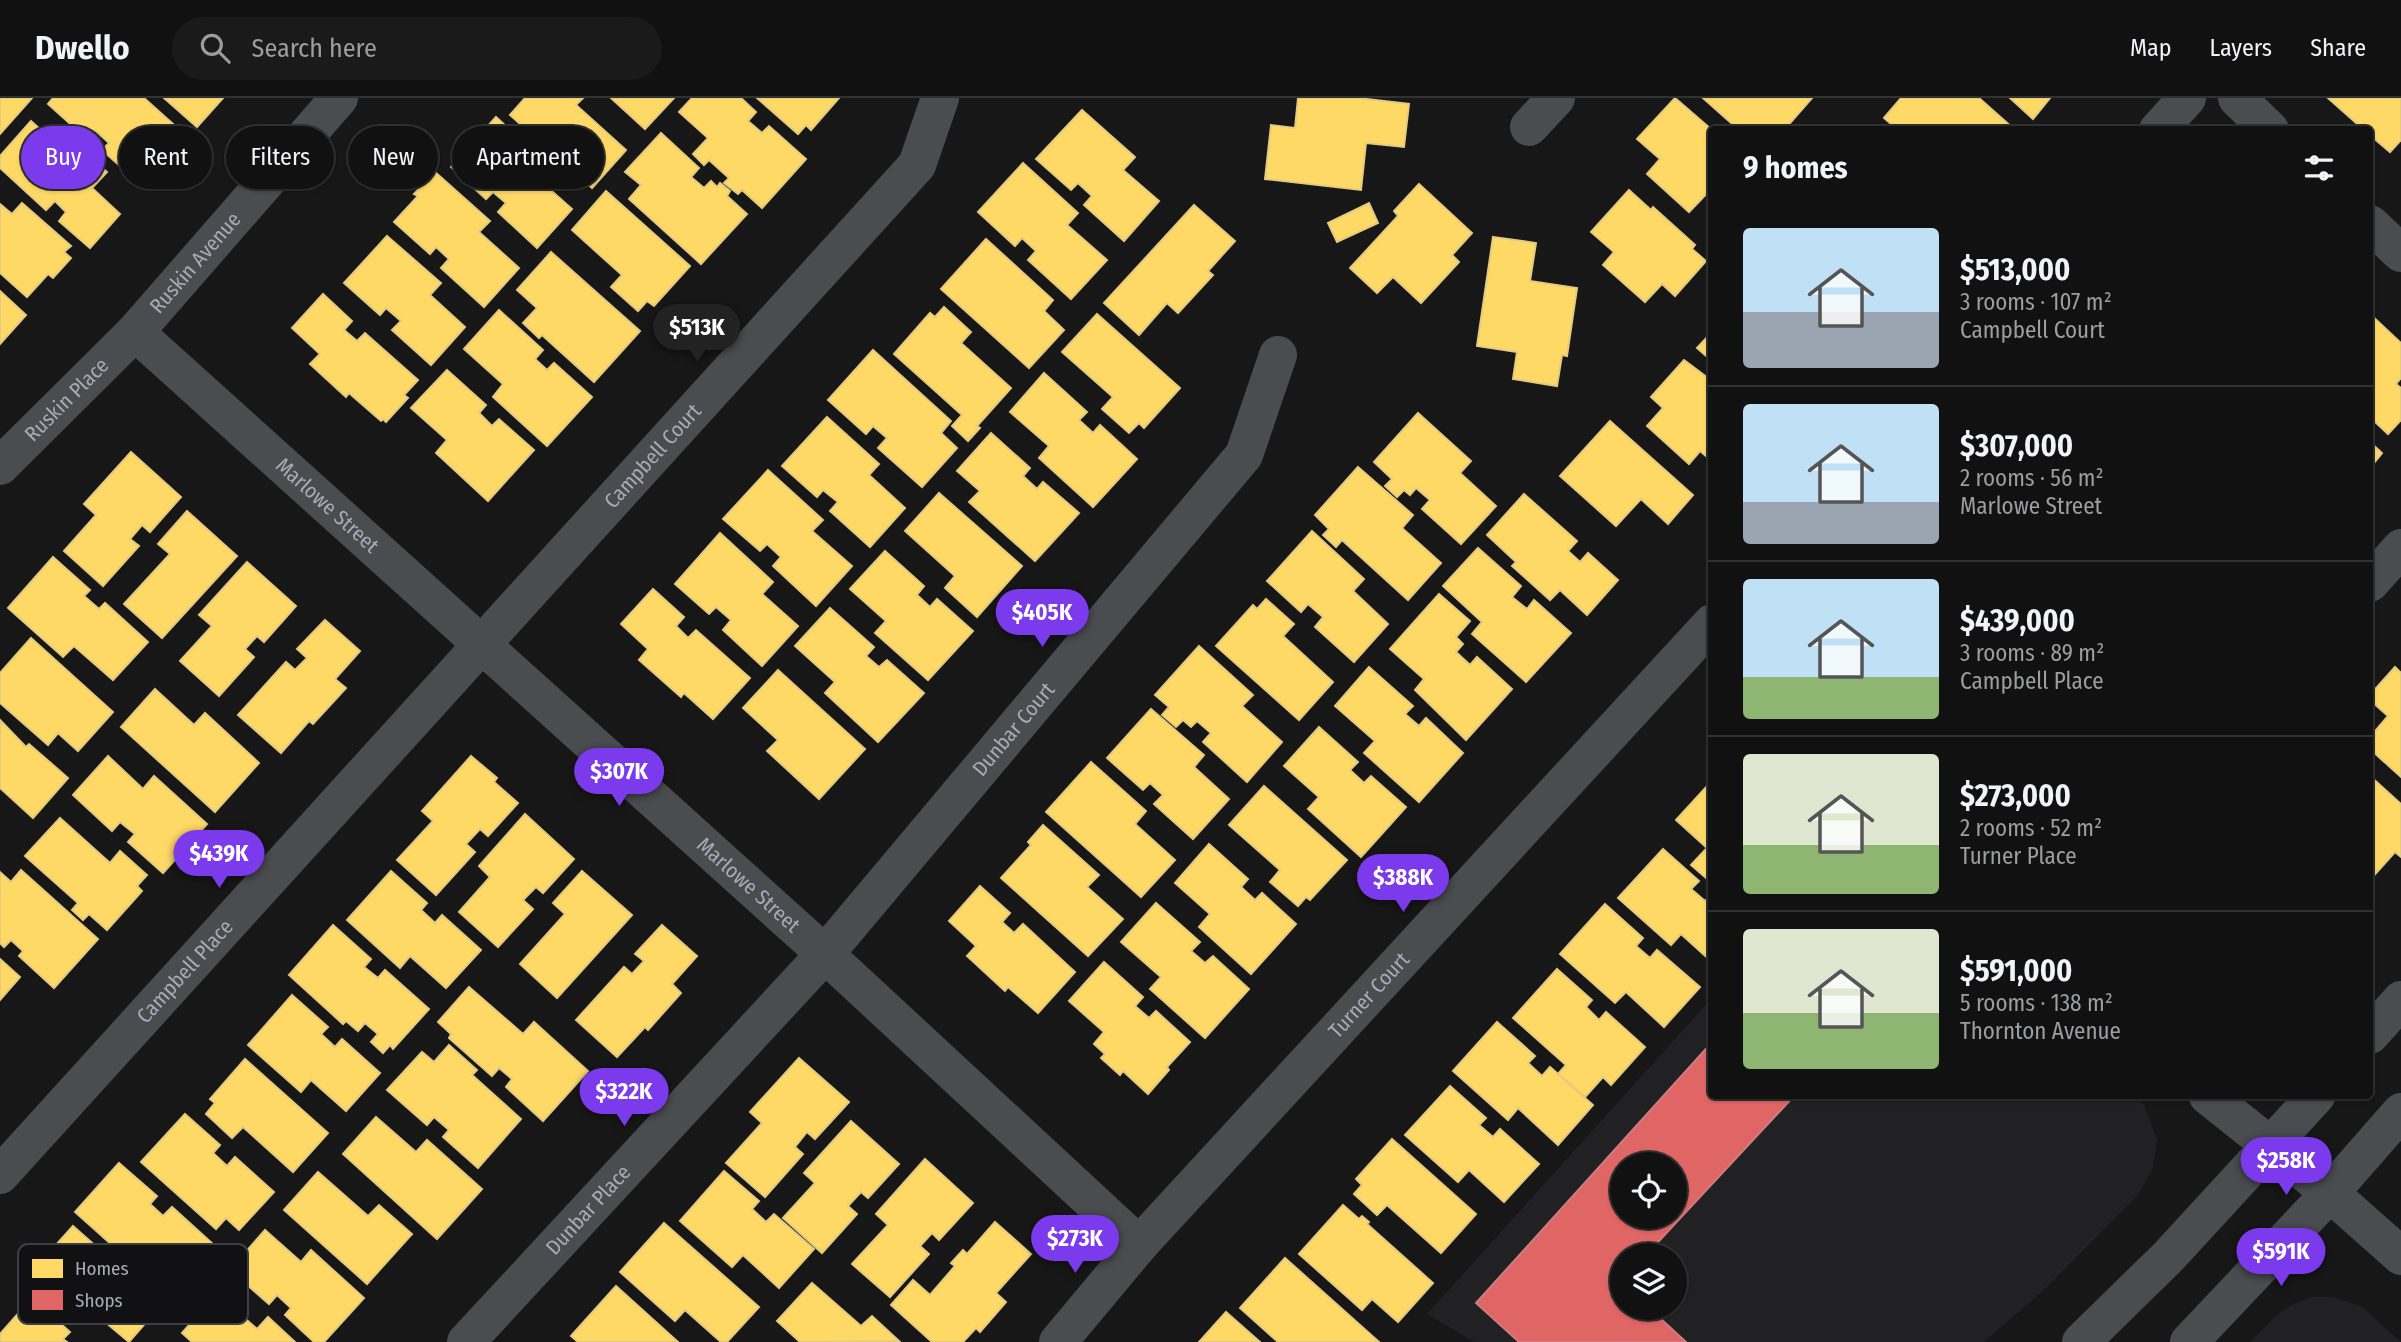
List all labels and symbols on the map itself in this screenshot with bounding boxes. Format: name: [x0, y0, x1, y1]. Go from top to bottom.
street label: Ruskin Avenue: [144, 207, 246, 319]
pin: $513K: [648, 304, 746, 364]
street label: Ruskin Place: [19, 353, 114, 447]
street label: Campbell Court: [599, 398, 707, 514]
street label: Marlowe Street: [270, 452, 384, 559]
pin: $405K: [993, 589, 1091, 649]
street label: Dunbar Court: [967, 677, 1060, 781]
pin: $307K: [570, 748, 668, 808]
pin: $439K: [170, 830, 268, 890]
street label: Marlowe Street: [692, 832, 806, 938]
pin: $388K: [1354, 854, 1452, 914]
street label: Campbell Place: [131, 914, 239, 1029]
street label: Turner Court: [1323, 947, 1415, 1044]
pin: $322K: [575, 1068, 673, 1128]
pin: $258K: [2237, 1138, 2335, 1197]
street label: Dunbar Place: [540, 1159, 636, 1260]
pin: $273K: [1026, 1216, 1124, 1275]
pin: $591K: [2232, 1228, 2330, 1288]
legend: [18, 1244, 248, 1324]
text: Homes: [75, 1257, 129, 1280]
text: Shops: [75, 1289, 123, 1312]

